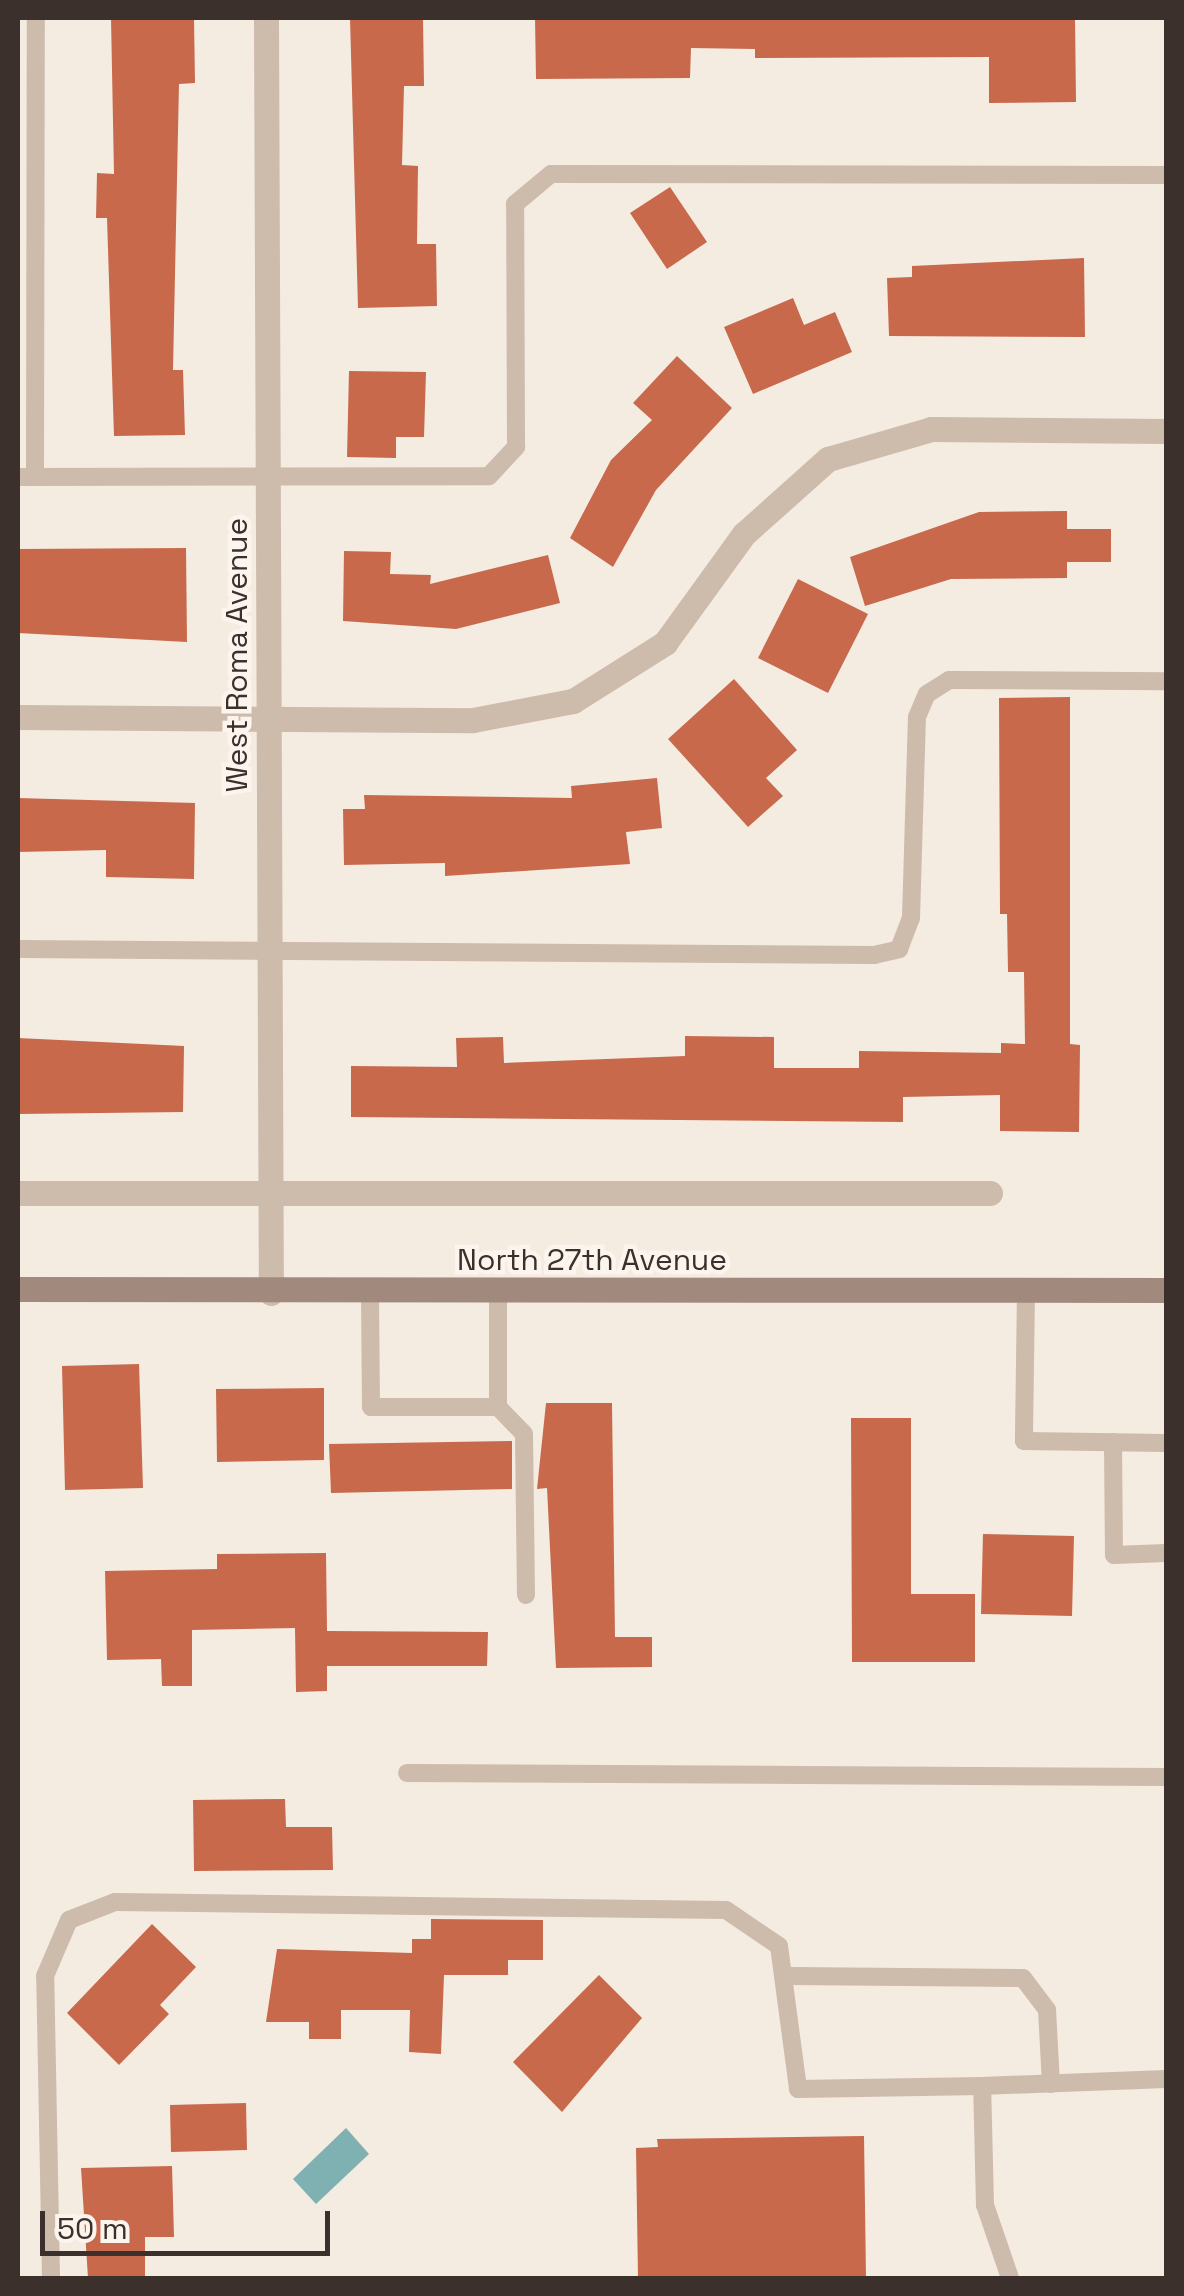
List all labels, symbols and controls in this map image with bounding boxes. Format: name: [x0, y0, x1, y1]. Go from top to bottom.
street label: West Roma Avenue: [219, 518, 255, 792]
street label: North 27th Avenue: [457, 1242, 727, 1278]
scale bar: [45, 2191, 335, 2253]
text: 50 m: [57, 2209, 128, 2248]

